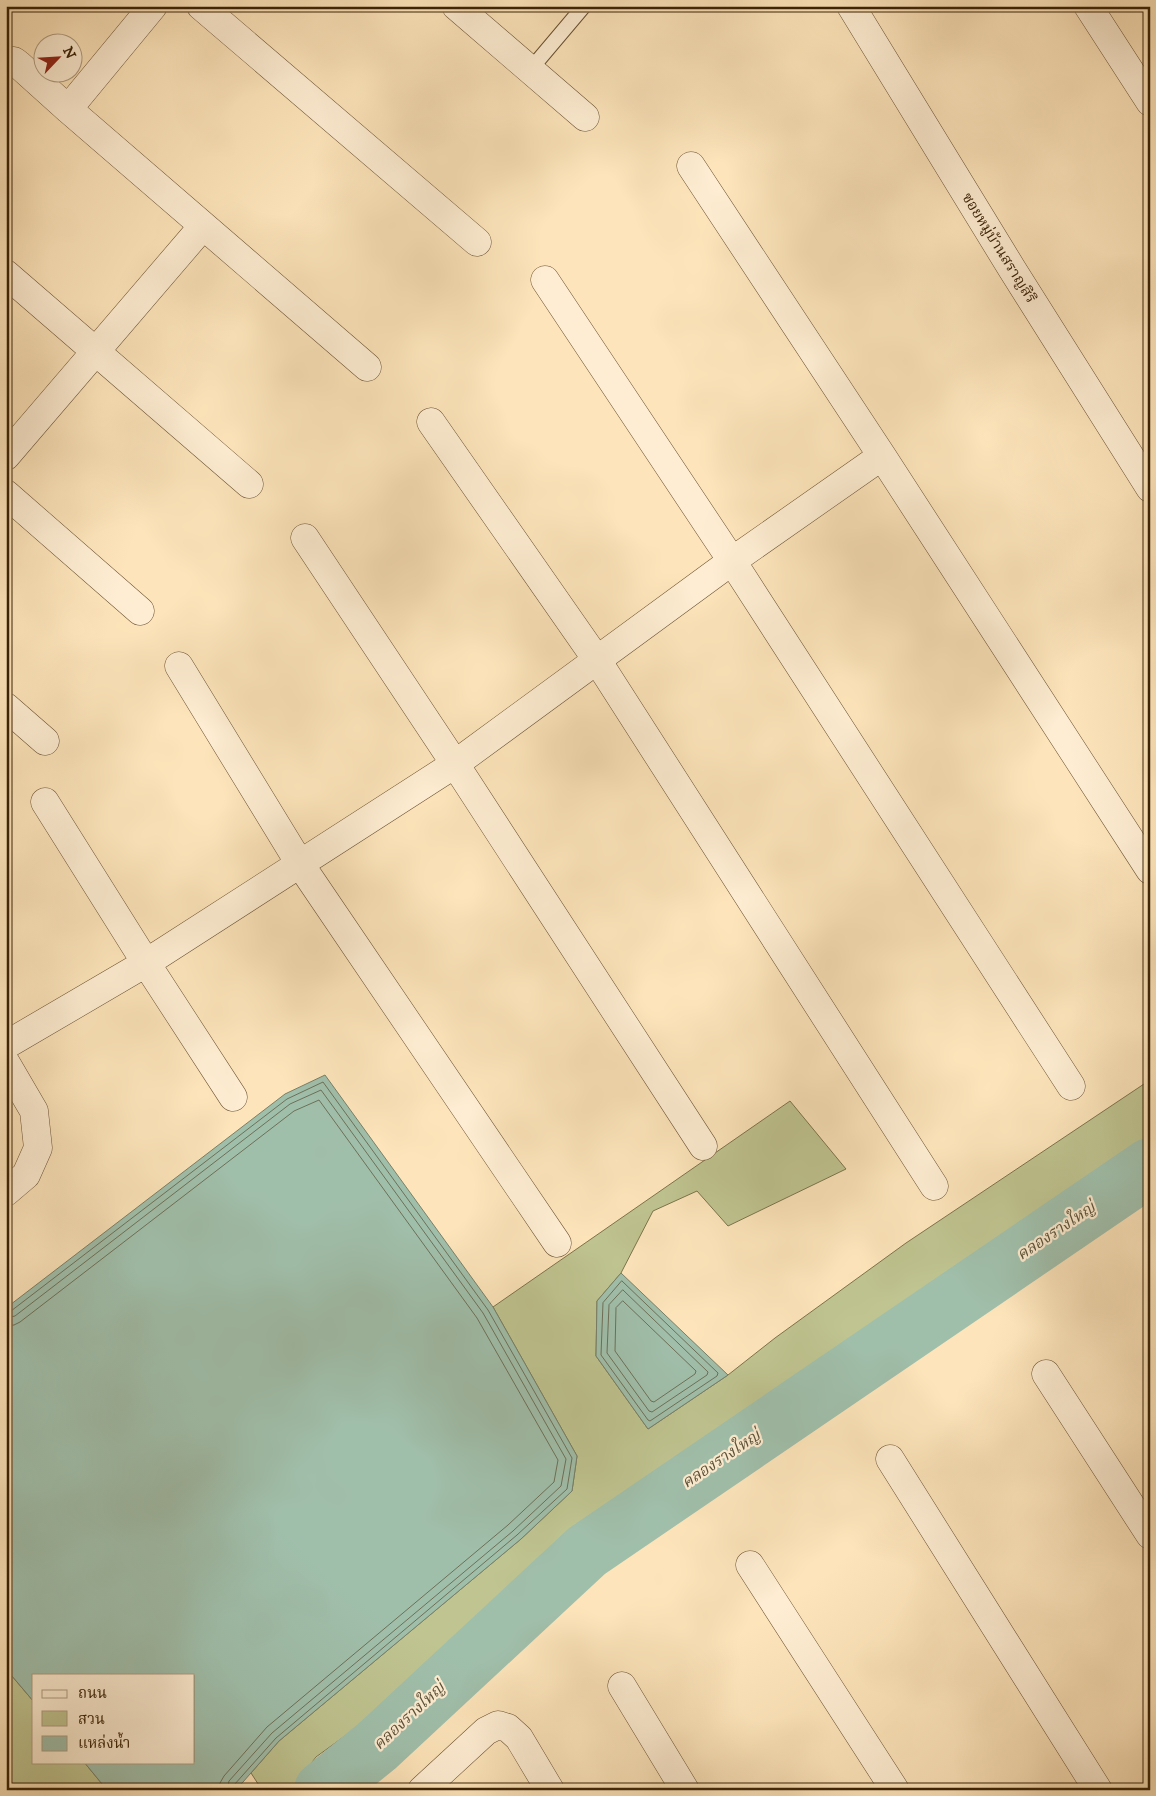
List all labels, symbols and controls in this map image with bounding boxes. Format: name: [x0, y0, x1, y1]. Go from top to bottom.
north arrow: [32, 32, 82, 82]
text: N: [58, 44, 80, 62]
street label: ซอยหมู่บ้านสราญสิริ: [957, 189, 1041, 307]
water label: คลองรางใหญ่: [1012, 1195, 1101, 1265]
water label: คลองรางใหญ่: [677, 1423, 766, 1493]
legend: [32, 1674, 195, 1764]
water label: คลองรางใหญ่: [368, 1675, 450, 1754]
text: ถนน: [78, 1684, 107, 1703]
text: สวน: [78, 1710, 105, 1729]
text: แหล่งน้ำ: [78, 1732, 130, 1753]

